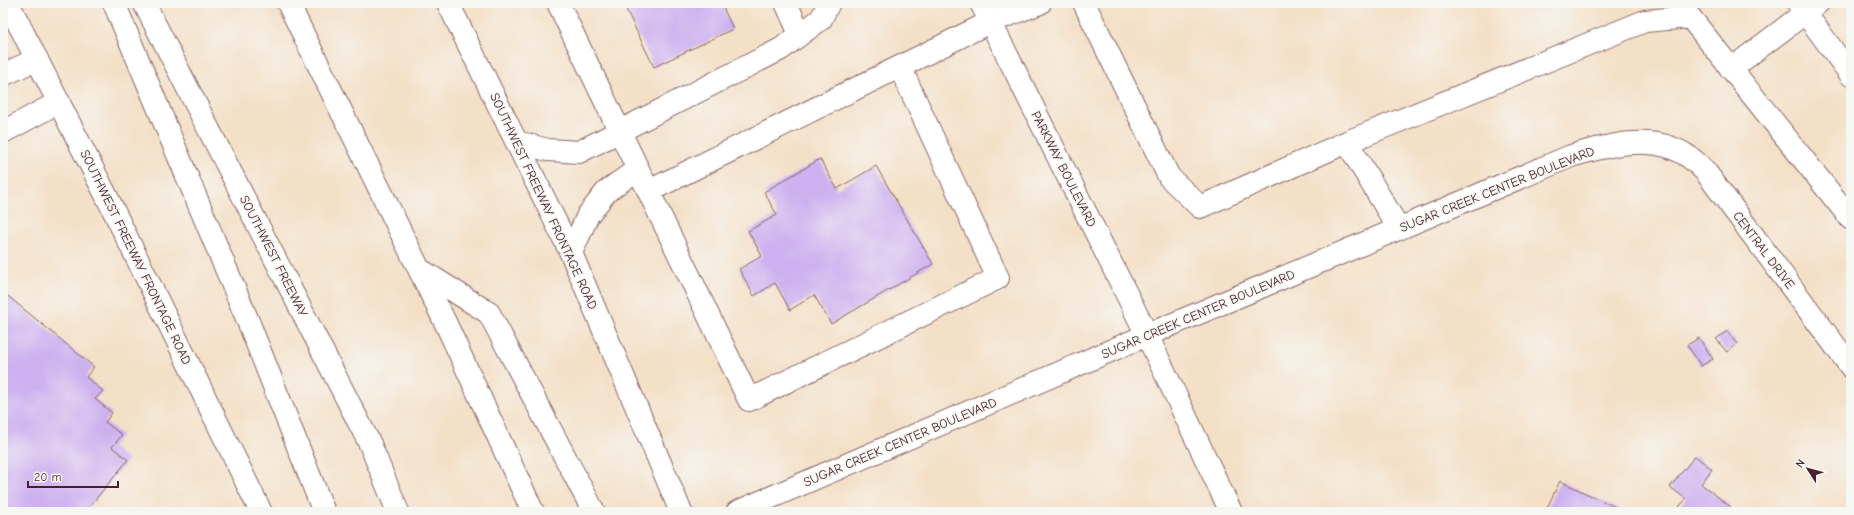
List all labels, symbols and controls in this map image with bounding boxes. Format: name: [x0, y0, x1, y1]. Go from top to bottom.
street label: SOUTHWEST FREEWAY FRONTAGE ROAD: [487, 90, 601, 312]
street label: PARKWAY BOULEVARD: [1028, 109, 1100, 229]
street label: SUGAR CREEK CENTER BOULEVARD: [1397, 143, 1597, 235]
street label: SOUTHWEST FREEWAY FRONTAGE ROAD: [77, 147, 195, 367]
street label: SOUTHWEST FREEWAY: [237, 193, 311, 319]
street label: CENTRAL DRIVE: [1730, 208, 1798, 292]
street label: SUGAR CREEK CENTER BOULEVARD: [1099, 266, 1297, 362]
street label: SUGAR CREEK CENTER BOULEVARD: [801, 394, 999, 490]
north arrow: [1788, 449, 1828, 489]
text: N: [1793, 457, 1808, 470]
scale bar: [28, 463, 118, 489]
text: 20 m: [34, 470, 62, 484]

